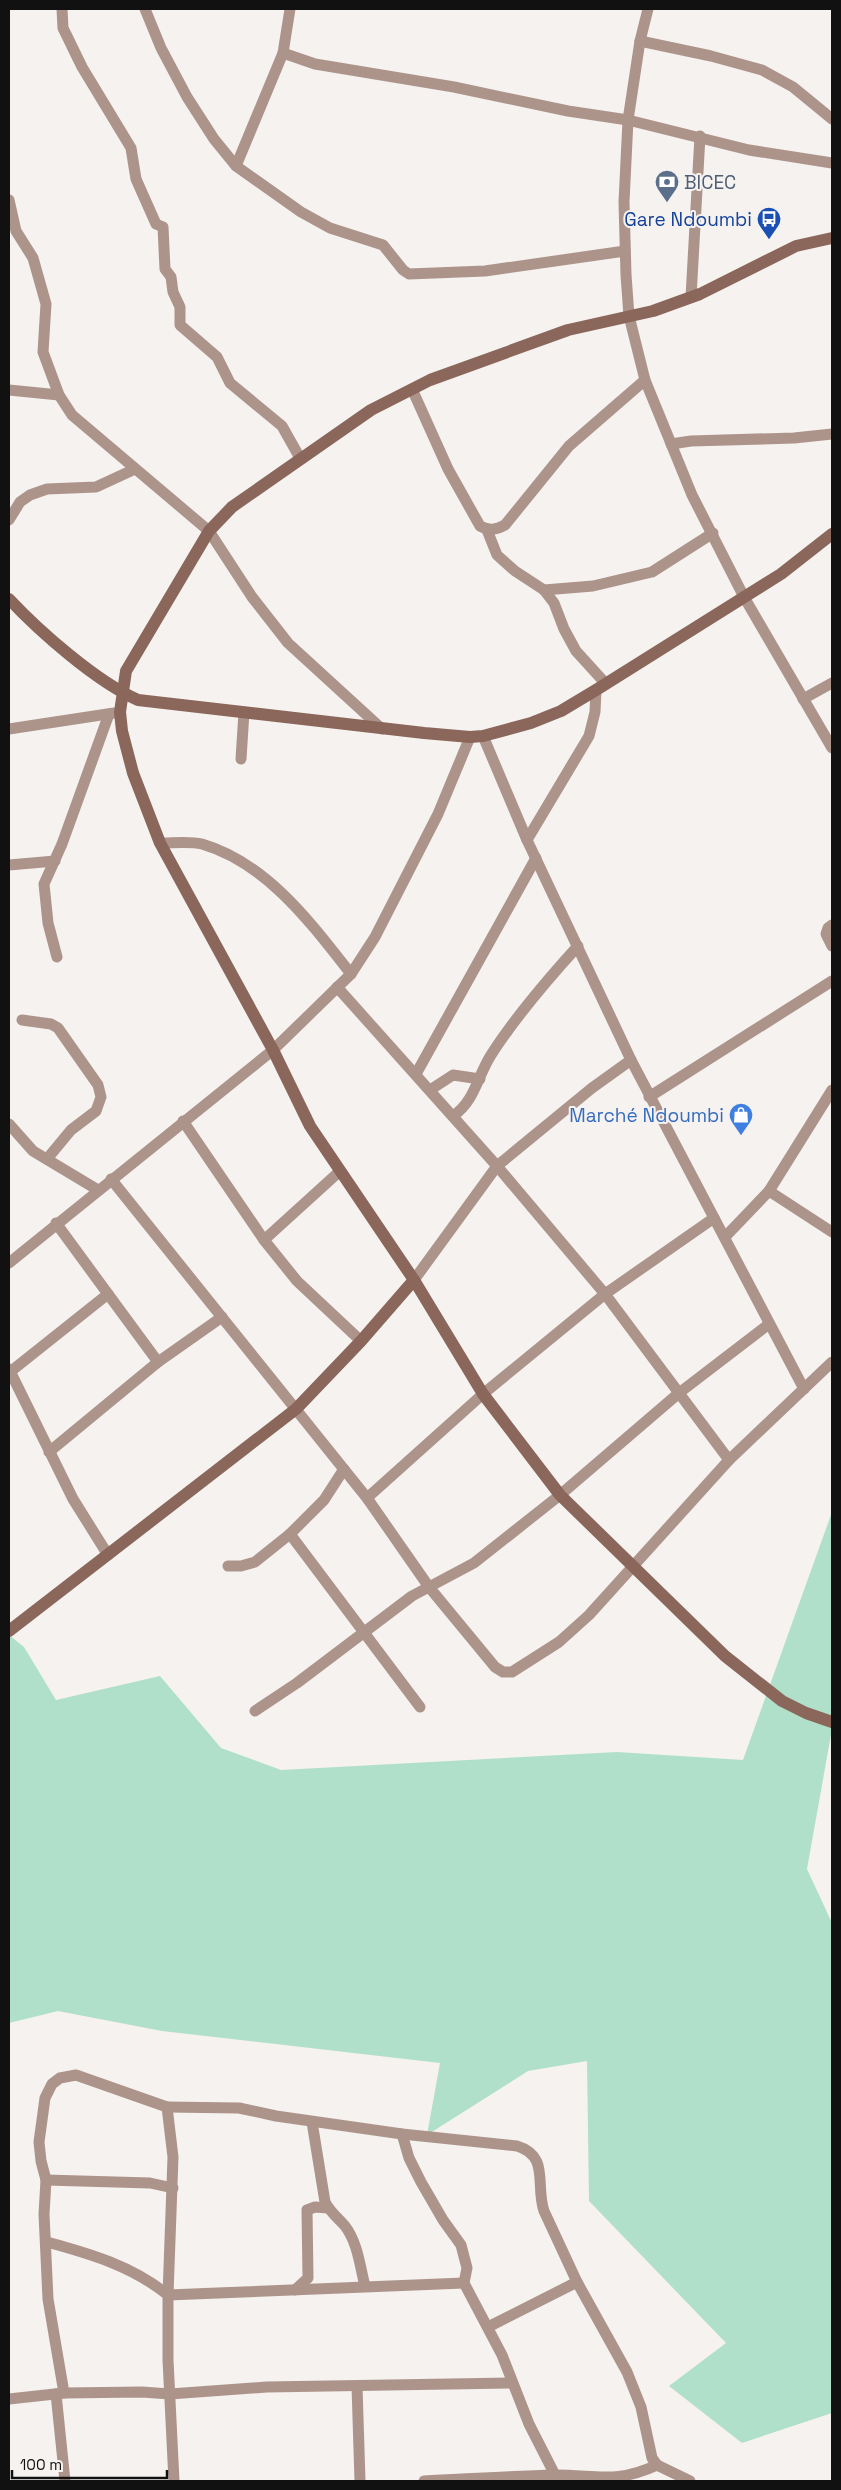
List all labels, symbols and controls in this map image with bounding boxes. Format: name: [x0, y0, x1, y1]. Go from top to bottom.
bank icon: BICEC: [654, 169, 680, 203]
place label: BICEC: [684, 170, 736, 195]
bus stop icon: Gare Ndoumbi: [756, 206, 782, 240]
place label: Gare Ndoumbi: [624, 207, 752, 232]
shop icon: Marché Ndoumbi: [728, 1102, 754, 1136]
place label: Marché Ndoumbi: [569, 1103, 724, 1128]
scale bar: [12, 2448, 168, 2480]
text: 100 m: [20, 2455, 62, 2474]

